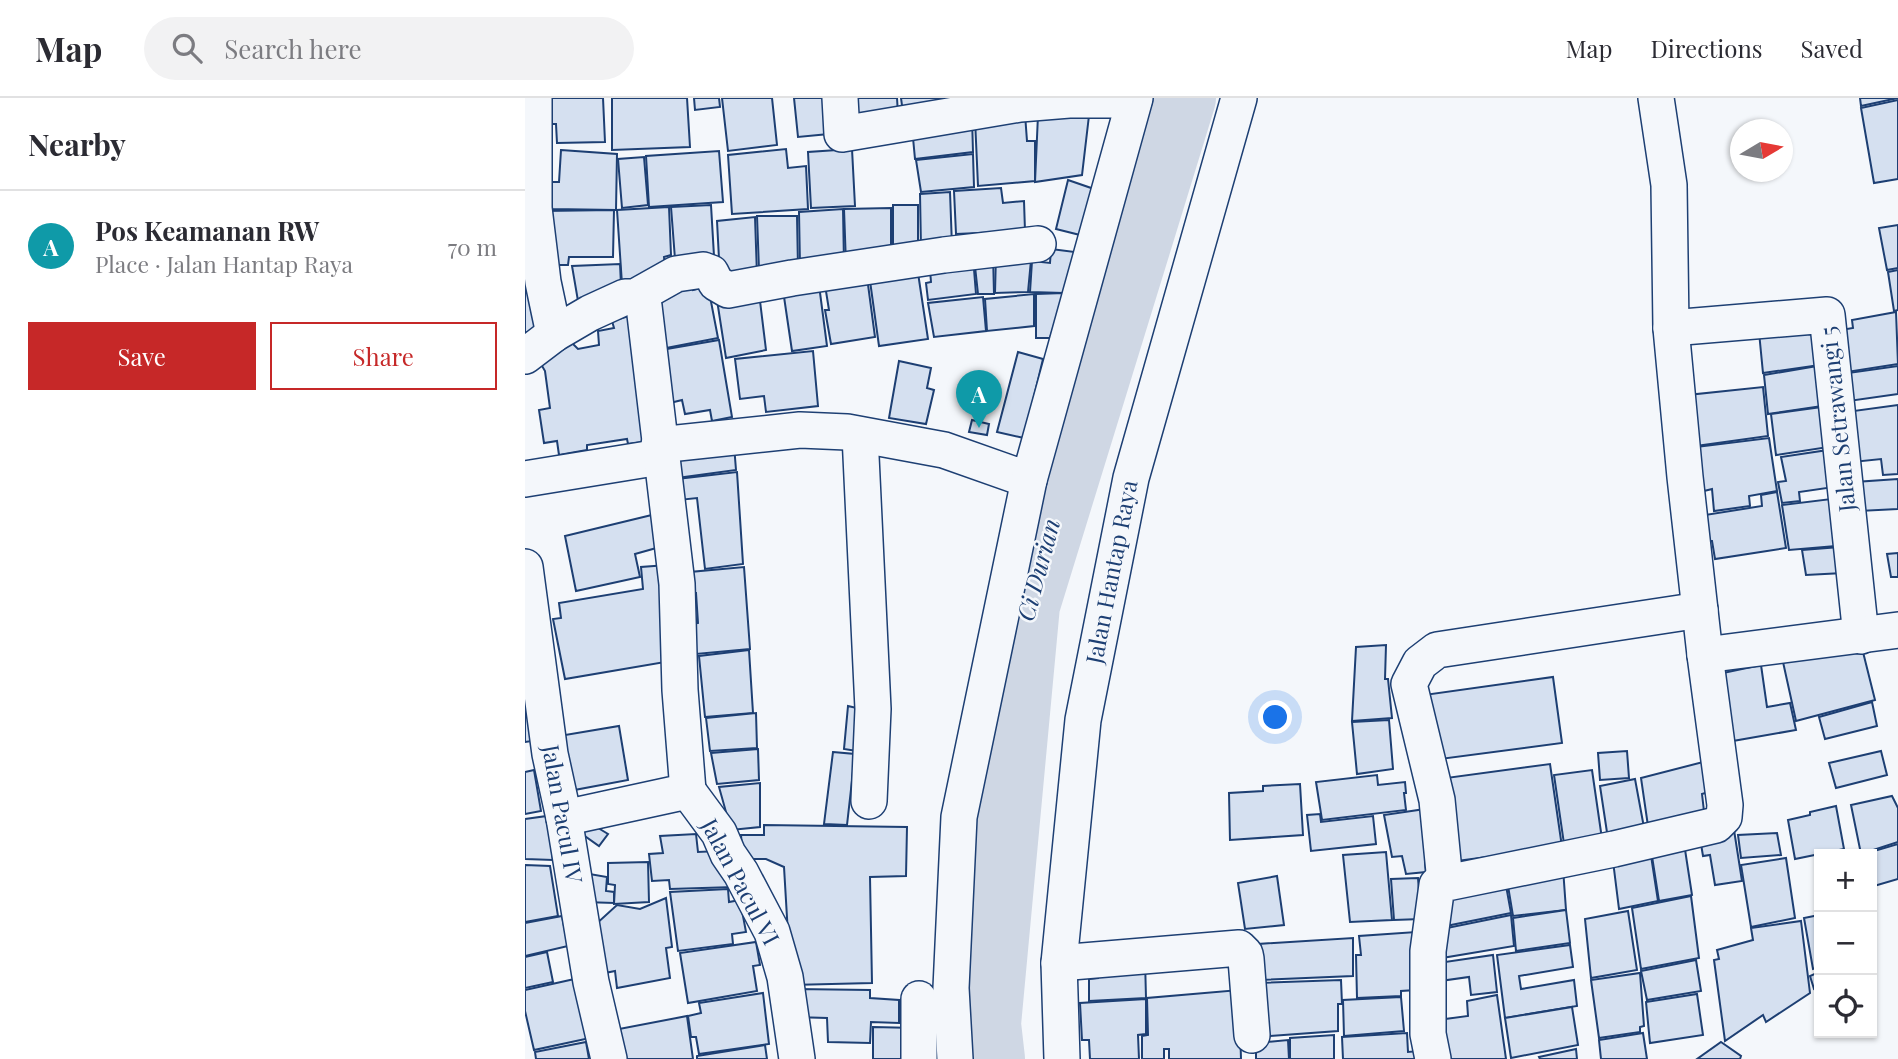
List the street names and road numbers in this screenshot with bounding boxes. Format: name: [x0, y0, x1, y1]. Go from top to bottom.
street label: Jalan Setrawangi 5: [1811, 325, 1862, 514]
street label: Jalan Hantap Raya: [1077, 477, 1144, 667]
street label: Jalan Pacul IV: [536, 741, 591, 886]
street label: Jalan Pacul VI: [695, 812, 788, 950]

